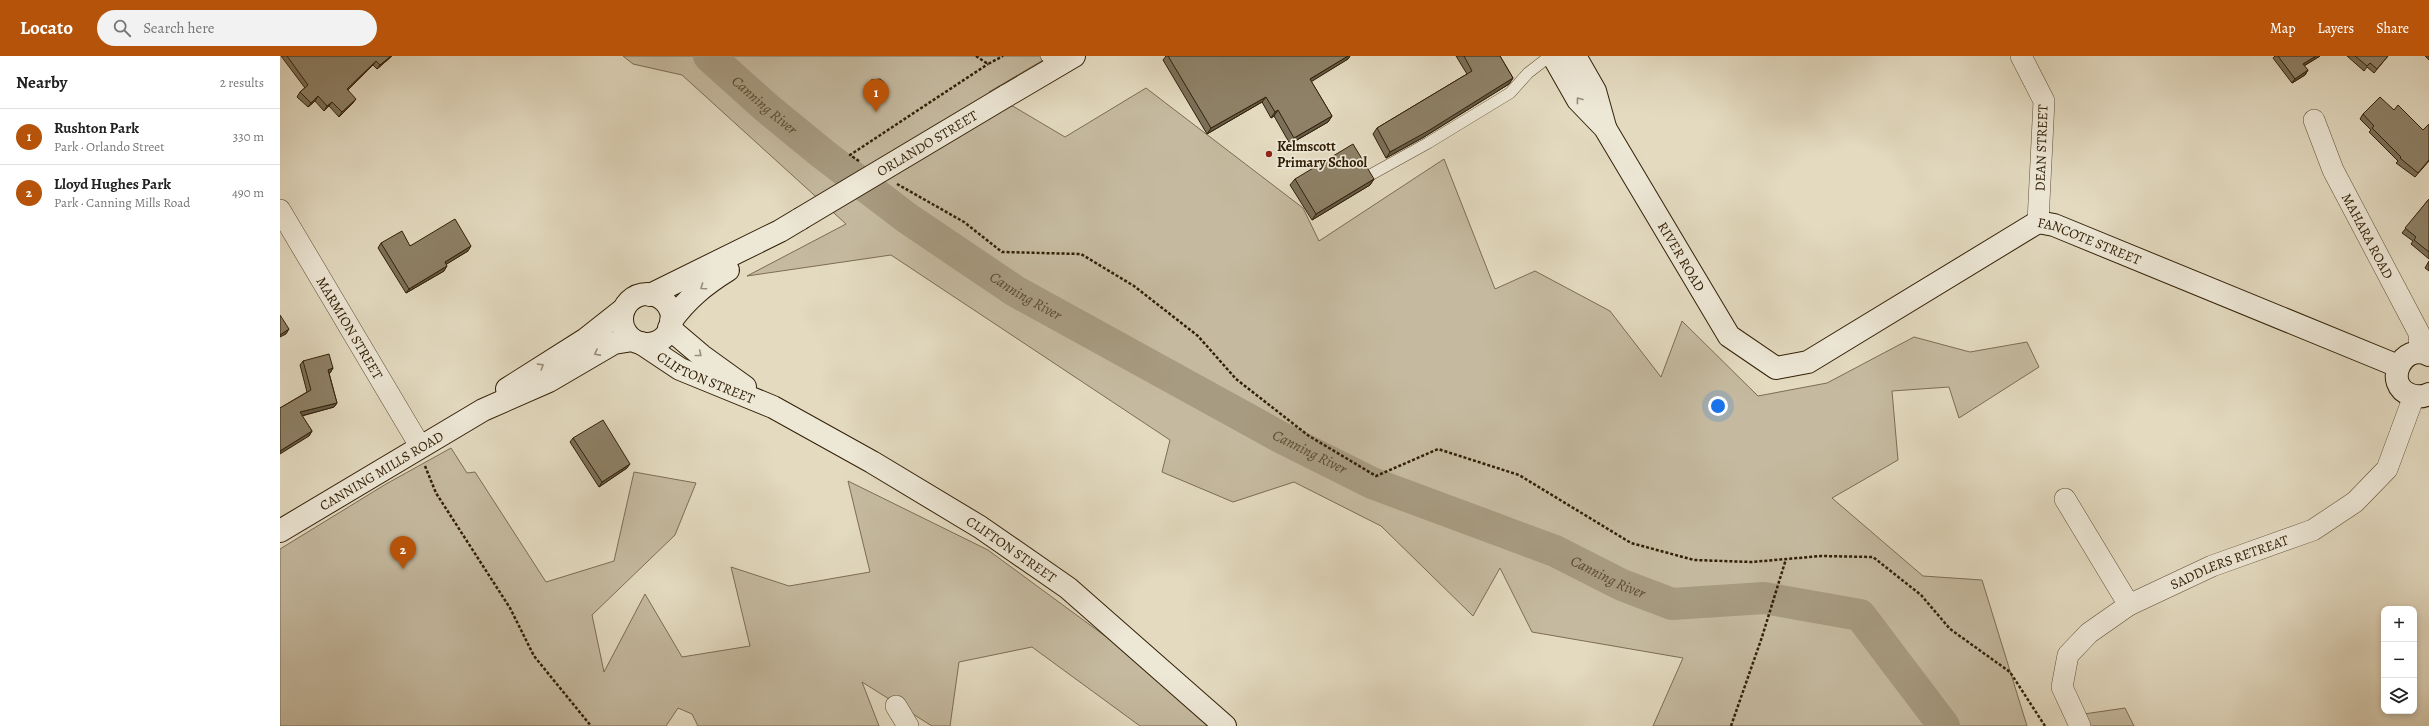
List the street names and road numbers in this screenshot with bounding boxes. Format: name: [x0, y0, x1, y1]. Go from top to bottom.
street label: DEAN STREET: [2030, 104, 2053, 192]
street label: ORLANDO STREET: [873, 106, 982, 181]
street label: MAHARA ROAD: [2337, 190, 2398, 282]
street label: FANCOTE STREET: [2036, 213, 2144, 270]
street label: RIVER ROAD: [1653, 218, 1709, 295]
street label: MARMION STREET: [312, 273, 387, 383]
street label: CLIFTON STREET: [653, 347, 758, 409]
street label: CANNING MILLS ROAD: [316, 427, 447, 515]
street label: CLIFTON STREET: [962, 512, 1060, 587]
street label: SADDLERS RETREAT: [2167, 530, 2292, 594]

